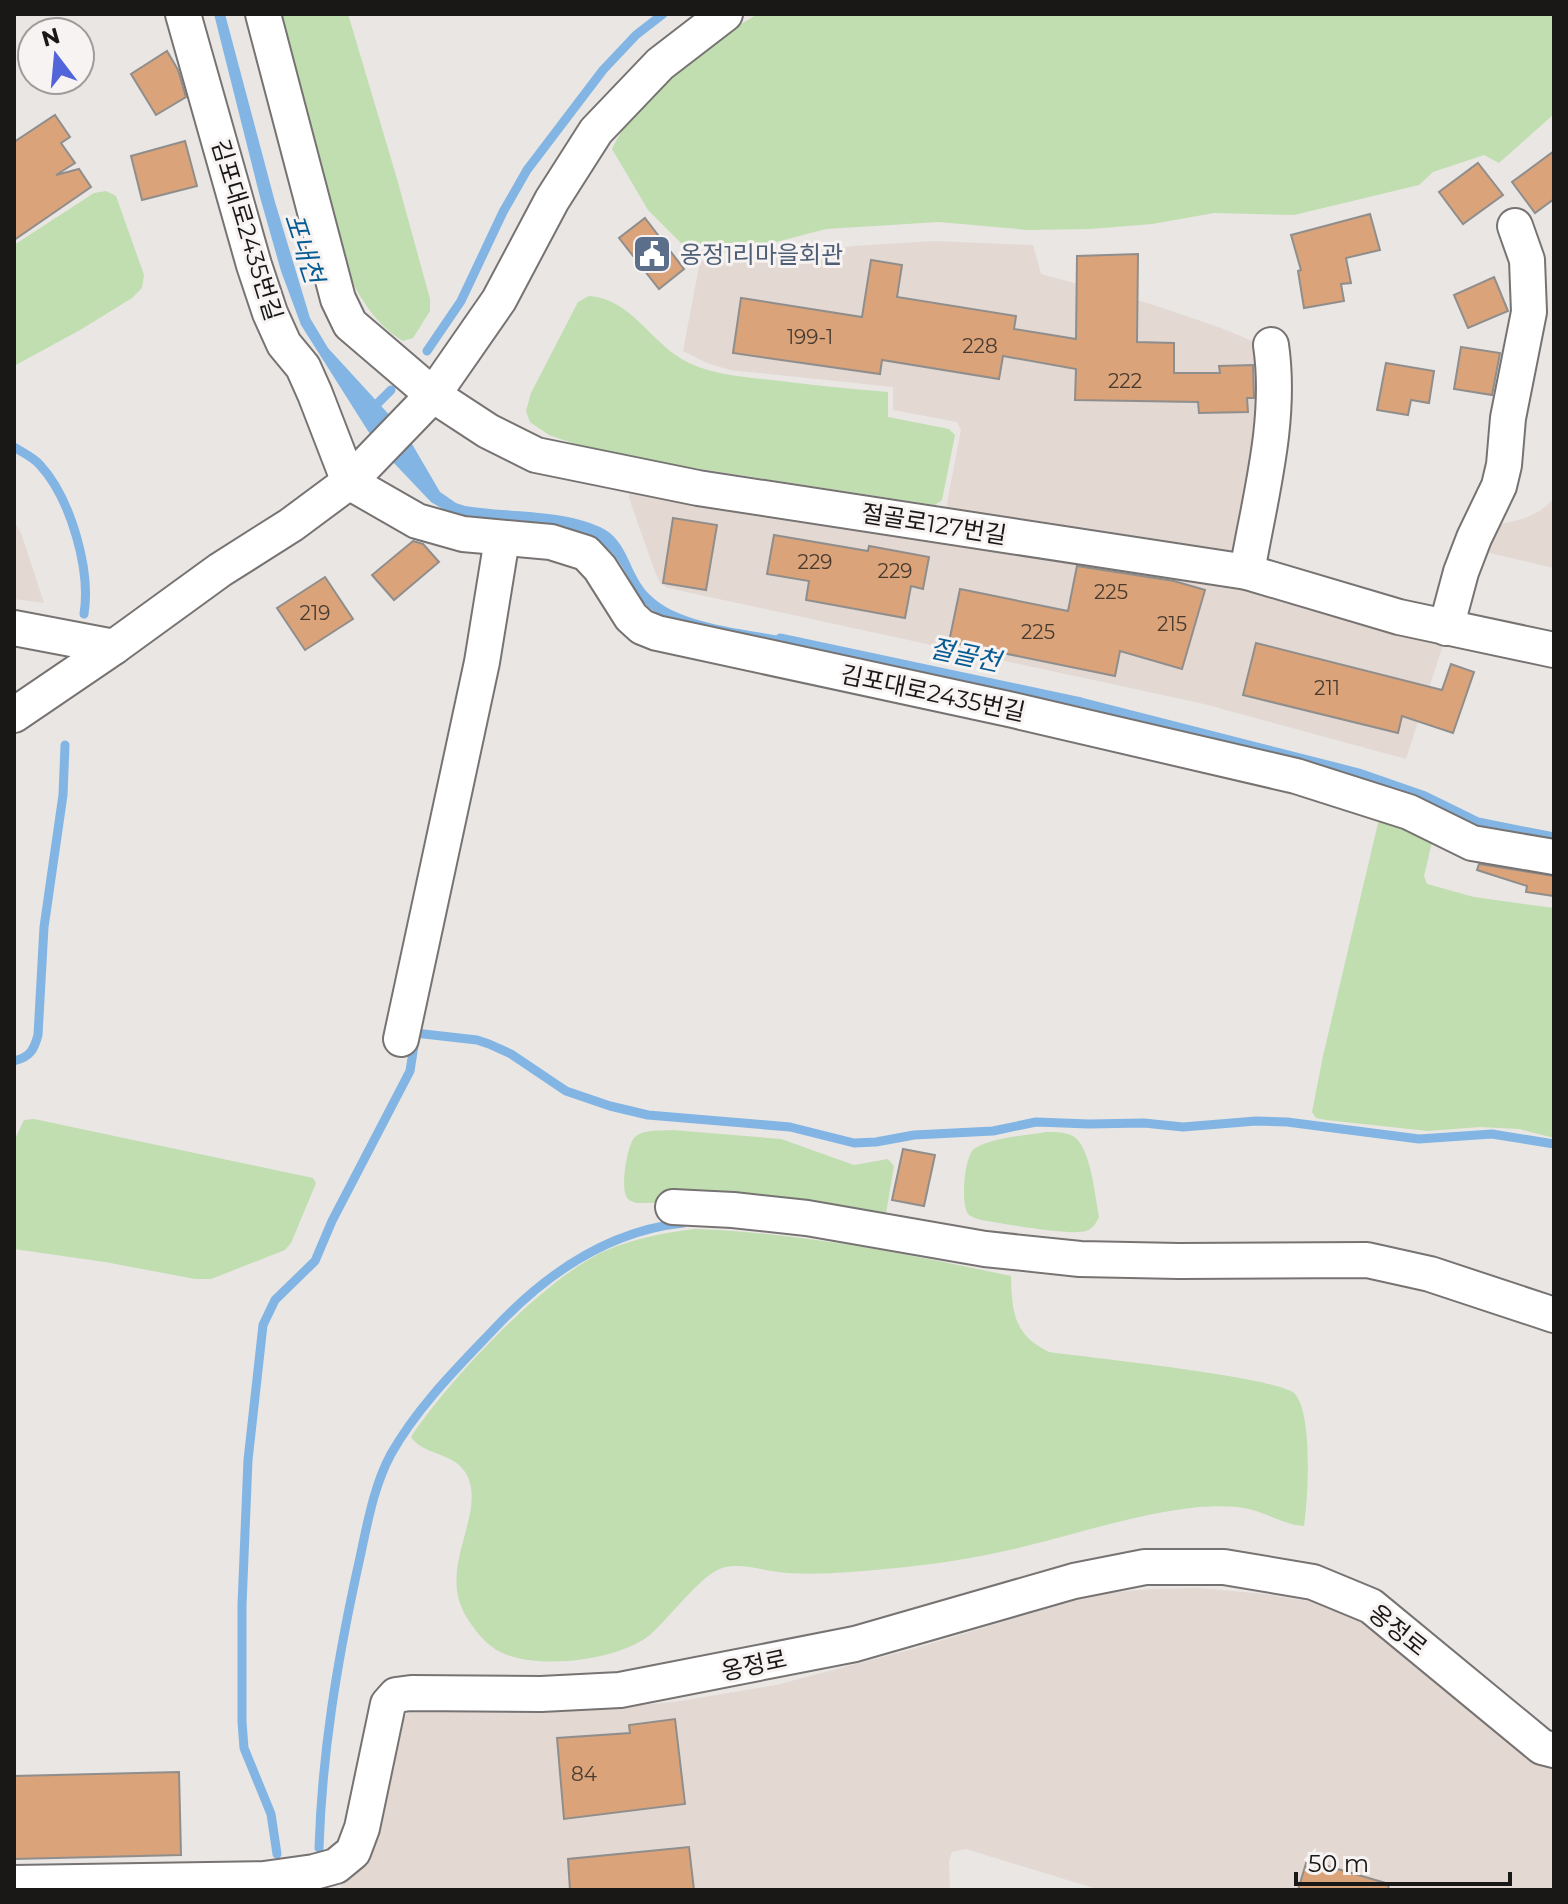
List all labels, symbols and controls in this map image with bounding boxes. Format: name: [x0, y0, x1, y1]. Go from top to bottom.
north arrow: [16, 16, 96, 96]
text: N: [38, 22, 63, 53]
street label: 김포대로2435번길: [206, 136, 288, 324]
water label: 포내천: [278, 209, 331, 290]
public building icon: 옹정1리마을회관: [631, 233, 673, 275]
place label: 옹정1리마을회관: [680, 240, 843, 269]
house number: 199-1: [787, 325, 833, 349]
house number: 228: [962, 334, 998, 358]
house number: 222: [1108, 369, 1142, 393]
street label: 절골로127번길: [859, 498, 1009, 550]
house number: 229: [798, 550, 832, 574]
house number: 229: [878, 559, 912, 583]
house number: 225: [1094, 580, 1128, 604]
house number: 219: [300, 601, 330, 625]
house number: 215: [1157, 612, 1187, 636]
house number: 225: [1021, 620, 1055, 644]
water label: 절골천: [927, 632, 1006, 679]
street label: 김포대로2435번길: [838, 659, 1028, 727]
house number: 211: [1314, 676, 1340, 700]
street label: 옹정로: [1363, 1598, 1433, 1662]
street label: 옹정로: [719, 1644, 789, 1686]
house number: 84: [571, 1762, 597, 1786]
scale bar: [1296, 1836, 1510, 1886]
text: 50 m: [1308, 1849, 1369, 1878]

